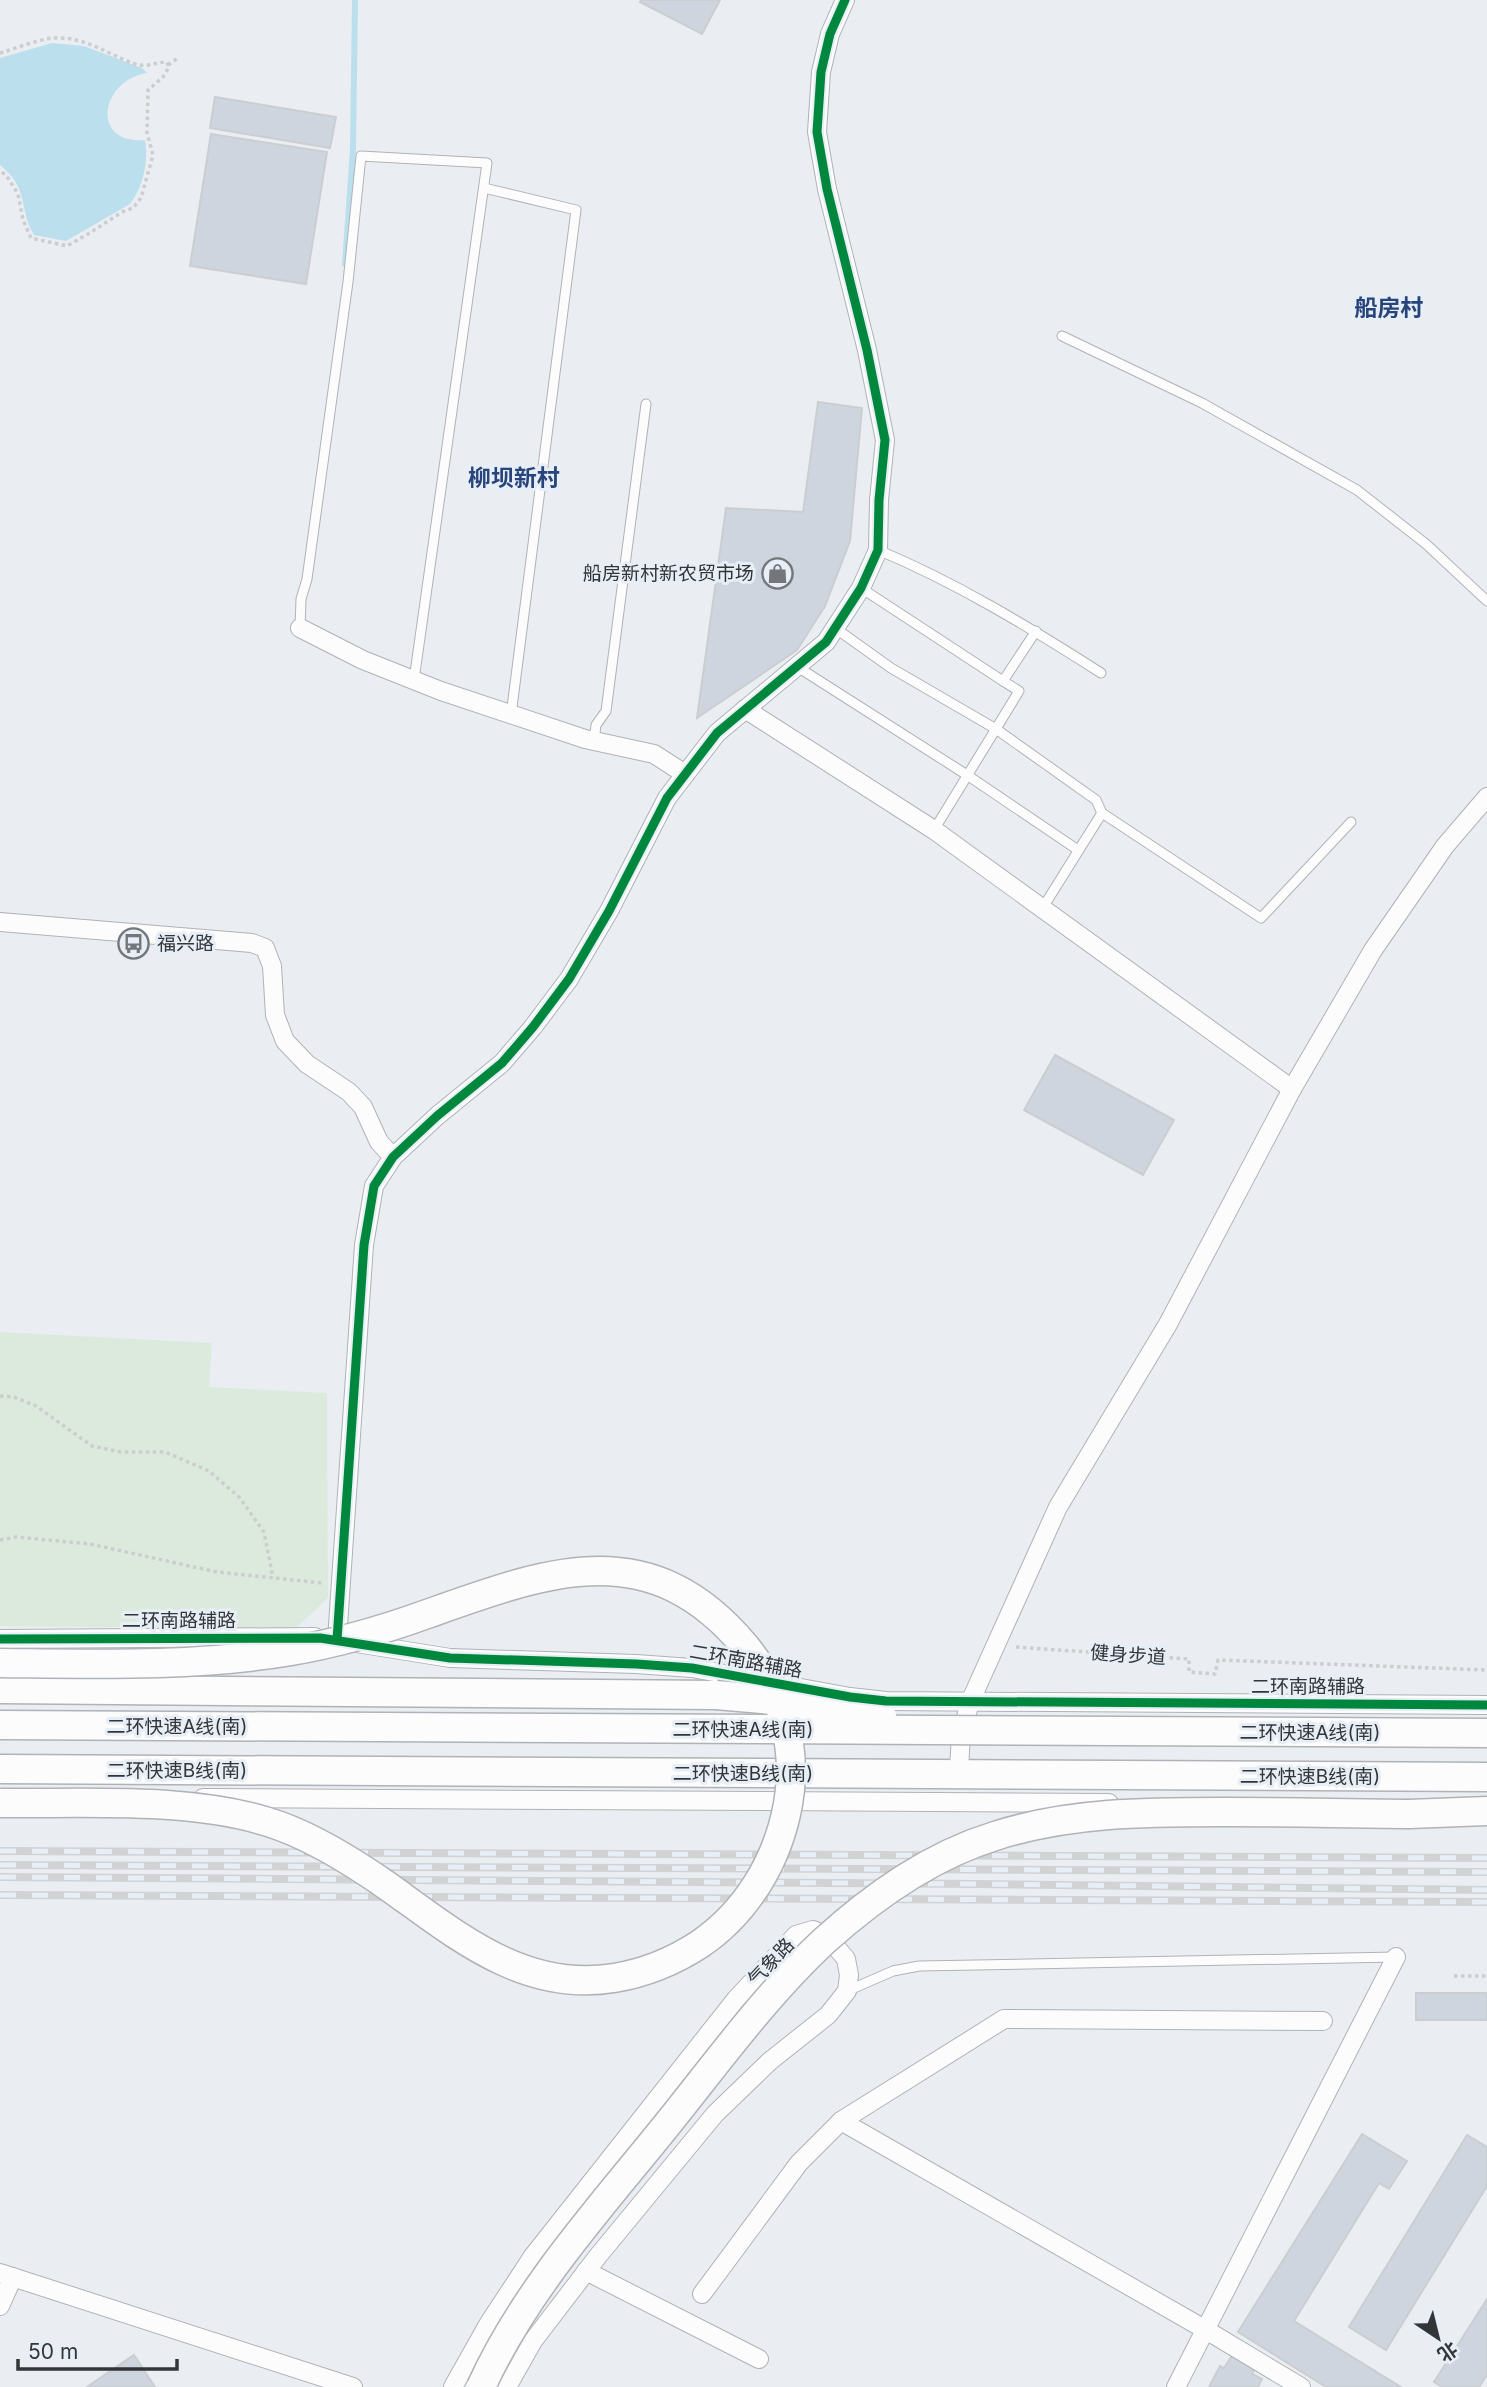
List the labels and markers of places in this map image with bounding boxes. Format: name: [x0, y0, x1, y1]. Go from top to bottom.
shop icon: 船房新村新农贸市场: [760, 556, 794, 590]
place label: 船房新村新农贸市场: [583, 562, 754, 585]
bus stop icon: 福兴路: [117, 926, 151, 960]
place label: 福兴路: [157, 932, 214, 955]

